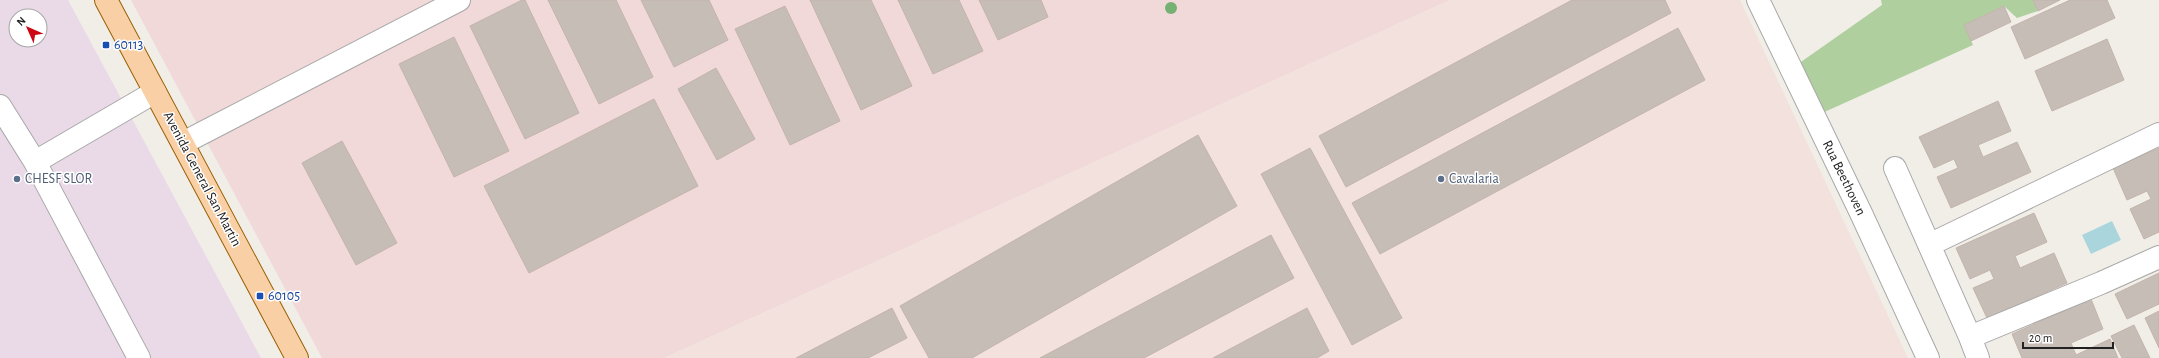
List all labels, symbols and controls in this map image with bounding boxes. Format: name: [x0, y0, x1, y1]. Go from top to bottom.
north arrow: [8, 8, 48, 48]
text: N: [15, 15, 28, 28]
place label: 60113: [114, 38, 144, 52]
marker: 60113: [101, 40, 111, 50]
street label: Avenida General San Martin: [160, 109, 244, 249]
street label: Rua Beethoven: [1820, 138, 1868, 218]
place label: CHESF SLOR: [25, 172, 92, 186]
place label: Cavalaria: [1449, 172, 1499, 186]
marker: CHESF SLOR: [12, 174, 22, 184]
marker: Cavalaria: [1436, 174, 1446, 184]
place label: 60105: [268, 289, 300, 303]
marker: 60105: [255, 291, 265, 301]
scale bar: [2023, 324, 2113, 350]
text: 20 m: [2029, 332, 2052, 344]

